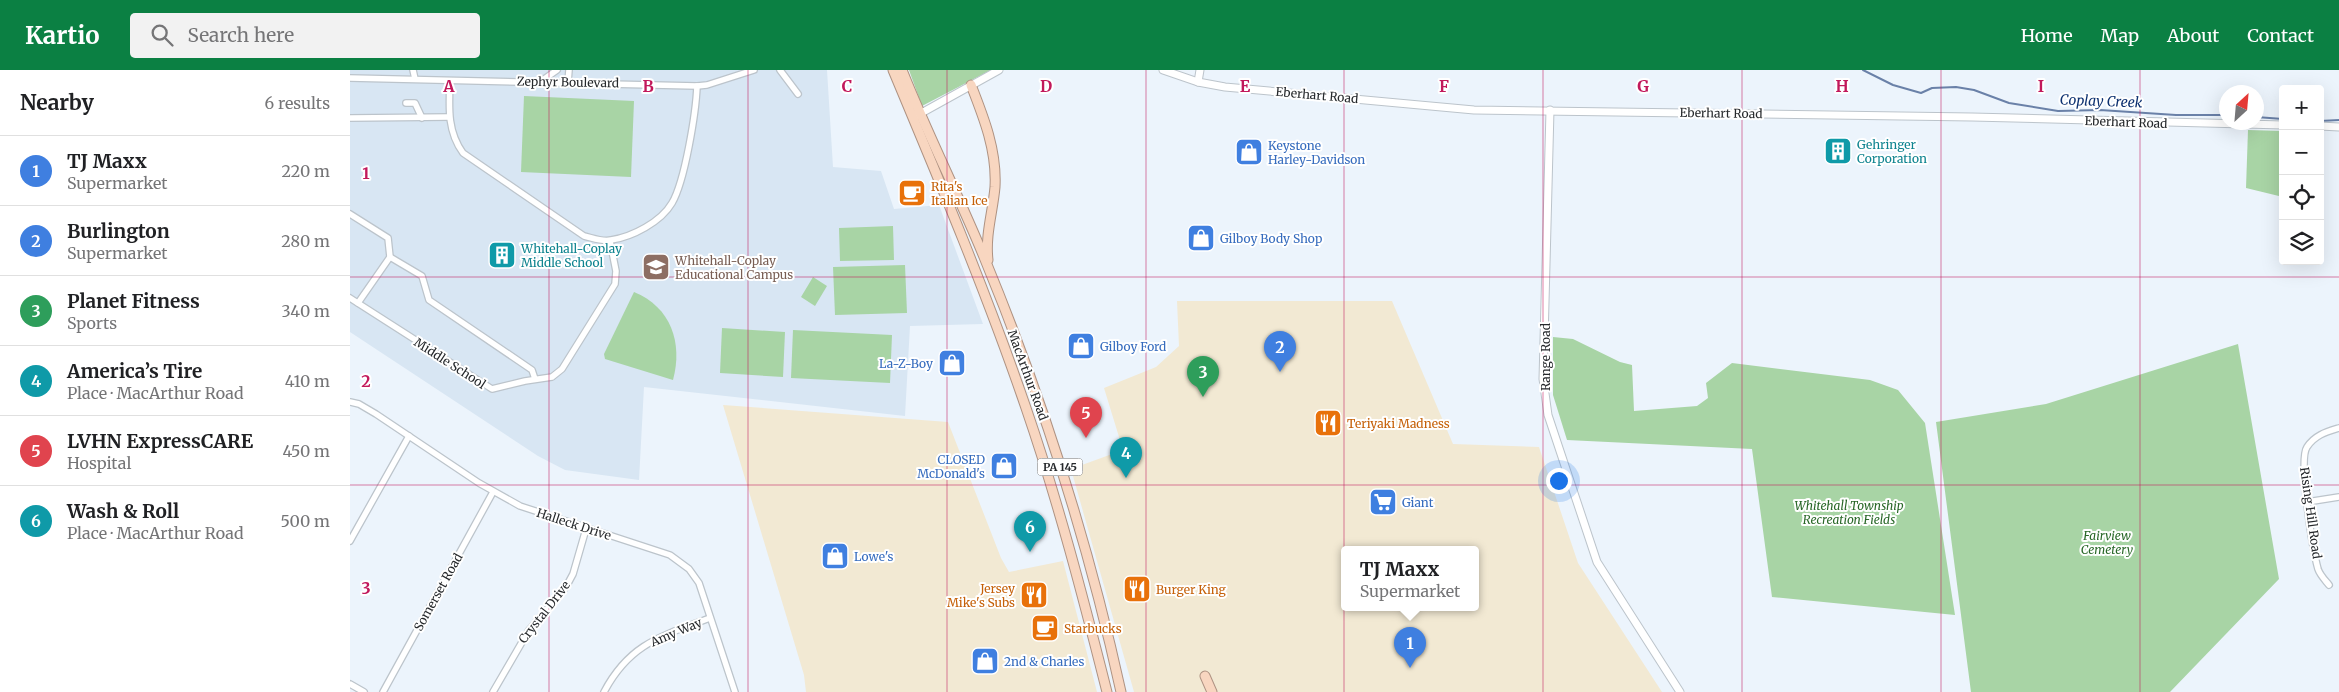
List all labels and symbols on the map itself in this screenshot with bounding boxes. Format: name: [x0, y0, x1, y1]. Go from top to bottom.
street label: Zephyr Boulevard: [517, 74, 619, 90]
text: A: [442, 76, 455, 96]
text: B: [642, 76, 654, 96]
text: C: [842, 76, 852, 96]
text: D: [1040, 76, 1052, 96]
text: E: [1240, 76, 1251, 96]
text: F: [1439, 76, 1449, 96]
text: G: [1637, 76, 1649, 96]
text: H: [1835, 76, 1849, 96]
text: I: [2038, 76, 2044, 96]
street label: Eberhart Road: [1275, 84, 1359, 106]
north arrow: [2219, 85, 2264, 130]
water label: Coplay Creek: [2059, 91, 2143, 111]
street label: Eberhart Road: [1679, 105, 1763, 121]
street label: Eberhart Road: [2084, 113, 2168, 131]
building icon: Gehringer Corporation: [1823, 136, 1853, 166]
shop icon: Keystone Harley-Davidson: [1234, 137, 1264, 167]
place label: Gehringer Corporation: [1857, 137, 1927, 166]
place label: Keystone Harley-Davidson: [1268, 138, 1365, 167]
text: 1: [362, 163, 370, 183]
cafe icon: Rita's Italian Ice: [897, 178, 927, 208]
place label: Rita's Italian Ice: [931, 179, 988, 208]
shop icon: Gilboy Body Shop: [1186, 223, 1216, 253]
place label: Gilboy Body Shop: [1220, 231, 1322, 246]
building icon: Whitehall-Coplay Middle School: [487, 240, 517, 270]
place label: Whitehall-Coplay Middle School: [520, 241, 622, 270]
school or university icon: Whitehall-Coplay Educational Campus: [641, 252, 671, 282]
place label: Whitehall-Coplay Educational Campus: [674, 253, 793, 282]
street label: Range Road: [1538, 323, 1553, 391]
street label: MacArthur Road: [1005, 328, 1051, 422]
shop icon: Gilboy Ford: [1066, 331, 1096, 361]
pin: 2: [1264, 331, 1296, 372]
street label: Middle School: [411, 334, 489, 392]
place label: Gilboy Ford: [1100, 339, 1166, 354]
shop icon: La-Z-Boy: [937, 348, 967, 378]
place label: La-Z-Boy: [879, 356, 933, 371]
pin: 3: [1187, 356, 1219, 397]
text: 2: [361, 371, 371, 391]
pin: 5: [1070, 397, 1102, 438]
restaurant icon: Teriyaki Madness: [1313, 408, 1343, 438]
place label: Teriyaki Madness: [1347, 416, 1450, 431]
pin: 4: [1110, 437, 1142, 478]
shop icon: CLOSED McDonald's: [989, 451, 1019, 481]
place label: CLOSED McDonald's: [917, 452, 985, 481]
road number: PA 145: [1038, 458, 1082, 476]
street label: Rising Hill Road: [2297, 466, 2325, 560]
your location: [1546, 468, 1572, 494]
supermarket icon: Giant: [1368, 487, 1398, 517]
place label: Giant: [1402, 495, 1434, 510]
park label: Whitehall Township Recreation Fields: [1794, 498, 1904, 527]
street label: Halleck Drive: [535, 505, 613, 543]
pin: 6: [1014, 511, 1046, 552]
park label: Fairview Cemetery: [2081, 528, 2134, 557]
shop icon: Lowe's: [820, 541, 850, 571]
place label: Lowe's: [854, 549, 893, 564]
street label: Somerset Road: [410, 551, 466, 633]
restaurant icon: Burger King: [1122, 574, 1152, 604]
text: 3: [361, 578, 371, 598]
street label: Crystal Drive: [515, 578, 573, 646]
restaurant icon: Jersey Mike's Subs: [1019, 580, 1049, 610]
place label: Jersey Mike's Subs: [947, 581, 1015, 610]
place label: Burger King: [1156, 582, 1227, 597]
cafe icon: Starbucks: [1030, 613, 1060, 643]
street label: Amy Way: [647, 614, 704, 650]
place label: Starbucks: [1064, 621, 1122, 636]
pin: 1: [1394, 627, 1426, 668]
shop icon: 2nd & Charles: [970, 646, 1000, 676]
place label: 2nd & Charles: [1004, 654, 1084, 669]

